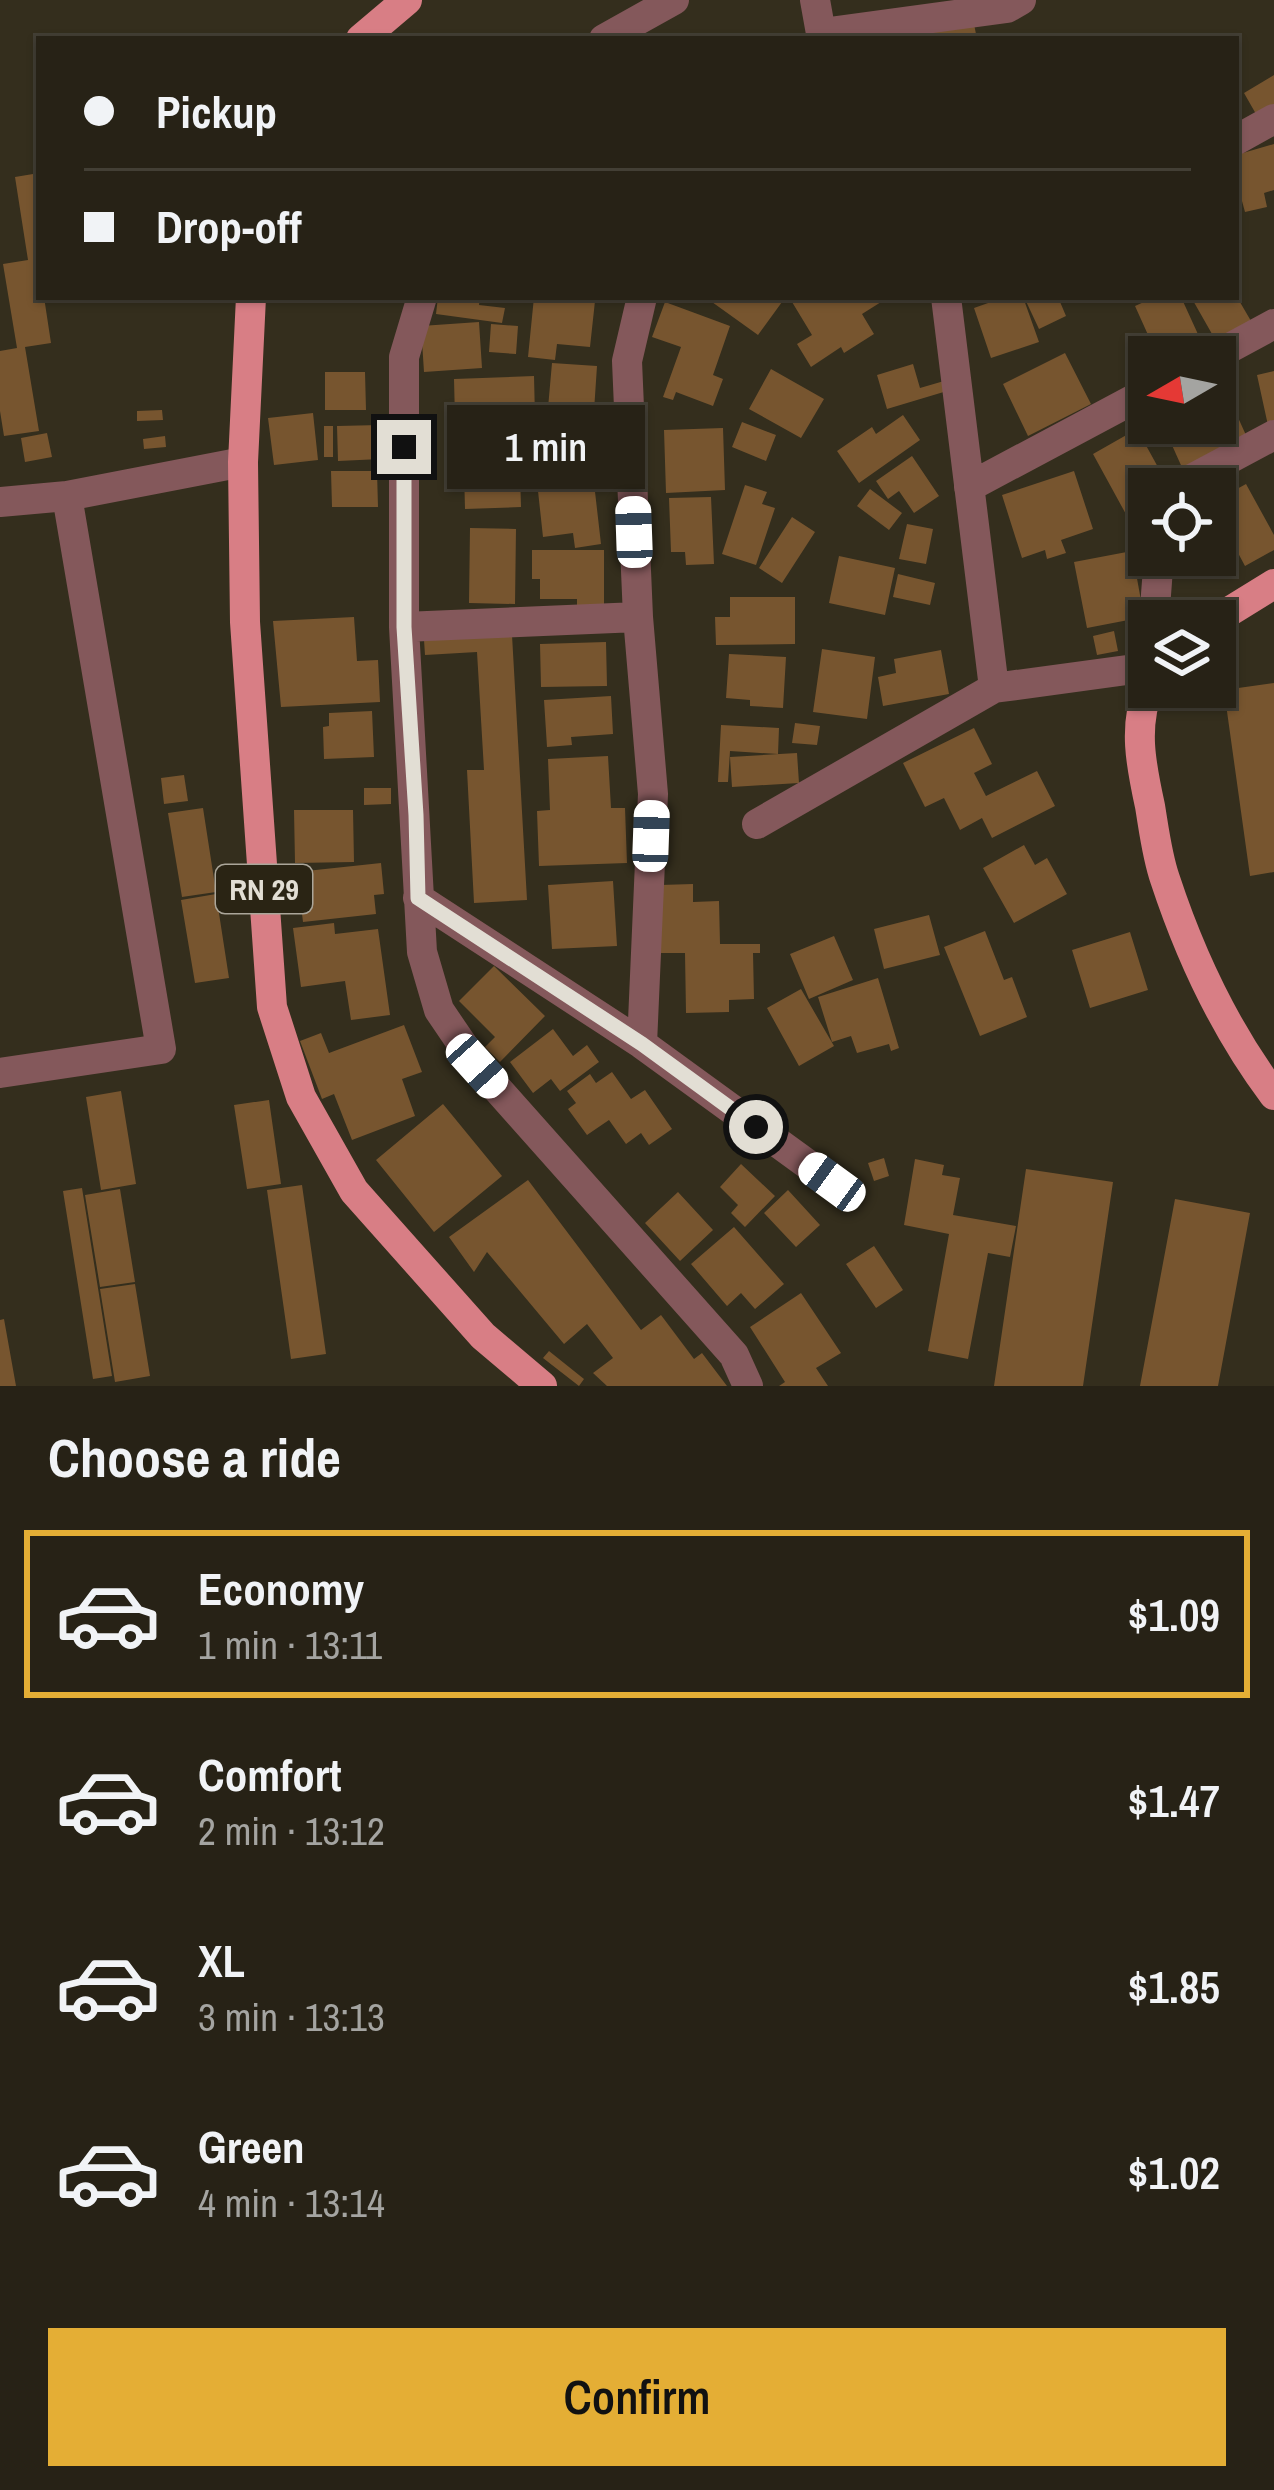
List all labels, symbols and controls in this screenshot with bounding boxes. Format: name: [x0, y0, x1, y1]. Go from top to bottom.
text: Pickup: [156, 81, 277, 142]
text: Drop-off: [156, 196, 302, 257]
north arrow: [1128, 336, 1236, 444]
map controls: [1128, 336, 1236, 708]
callout: 1 min: [446, 405, 644, 489]
route end: [377, 420, 431, 474]
text: 1 min: [505, 421, 587, 473]
button: locate: [1128, 468, 1236, 576]
car: [615, 495, 653, 569]
button: layers: [1128, 600, 1236, 708]
car: [632, 799, 670, 873]
road number: RN 29: [216, 865, 312, 913]
car: [440, 1027, 514, 1105]
route start: [729, 1100, 783, 1154]
car: [792, 1146, 872, 1218]
text: Choose a ride: [48, 1421, 341, 1494]
text: Economy: [198, 1558, 364, 1619]
icon: car: [54, 1560, 162, 1668]
text: $1.09: [1128, 1584, 1220, 1645]
text: 1 min · 13:11: [198, 1619, 382, 1671]
text: Comfort: [198, 1744, 341, 1805]
icon: car: [54, 1746, 162, 1854]
text: $1.47: [1128, 1770, 1220, 1831]
text: 2 min · 13:12: [198, 1805, 385, 1857]
text: XL: [198, 1930, 245, 1991]
icon: car: [54, 1932, 162, 2040]
text: $1.85: [1128, 1956, 1220, 2017]
text: 3 min · 13:13: [198, 1991, 385, 2043]
text: Green: [198, 2116, 305, 2177]
icon: car: [54, 2118, 162, 2226]
text: $1.02: [1128, 2142, 1220, 2203]
text: 4 min · 13:14: [198, 2177, 385, 2229]
button: Confirm: [48, 2328, 1226, 2466]

